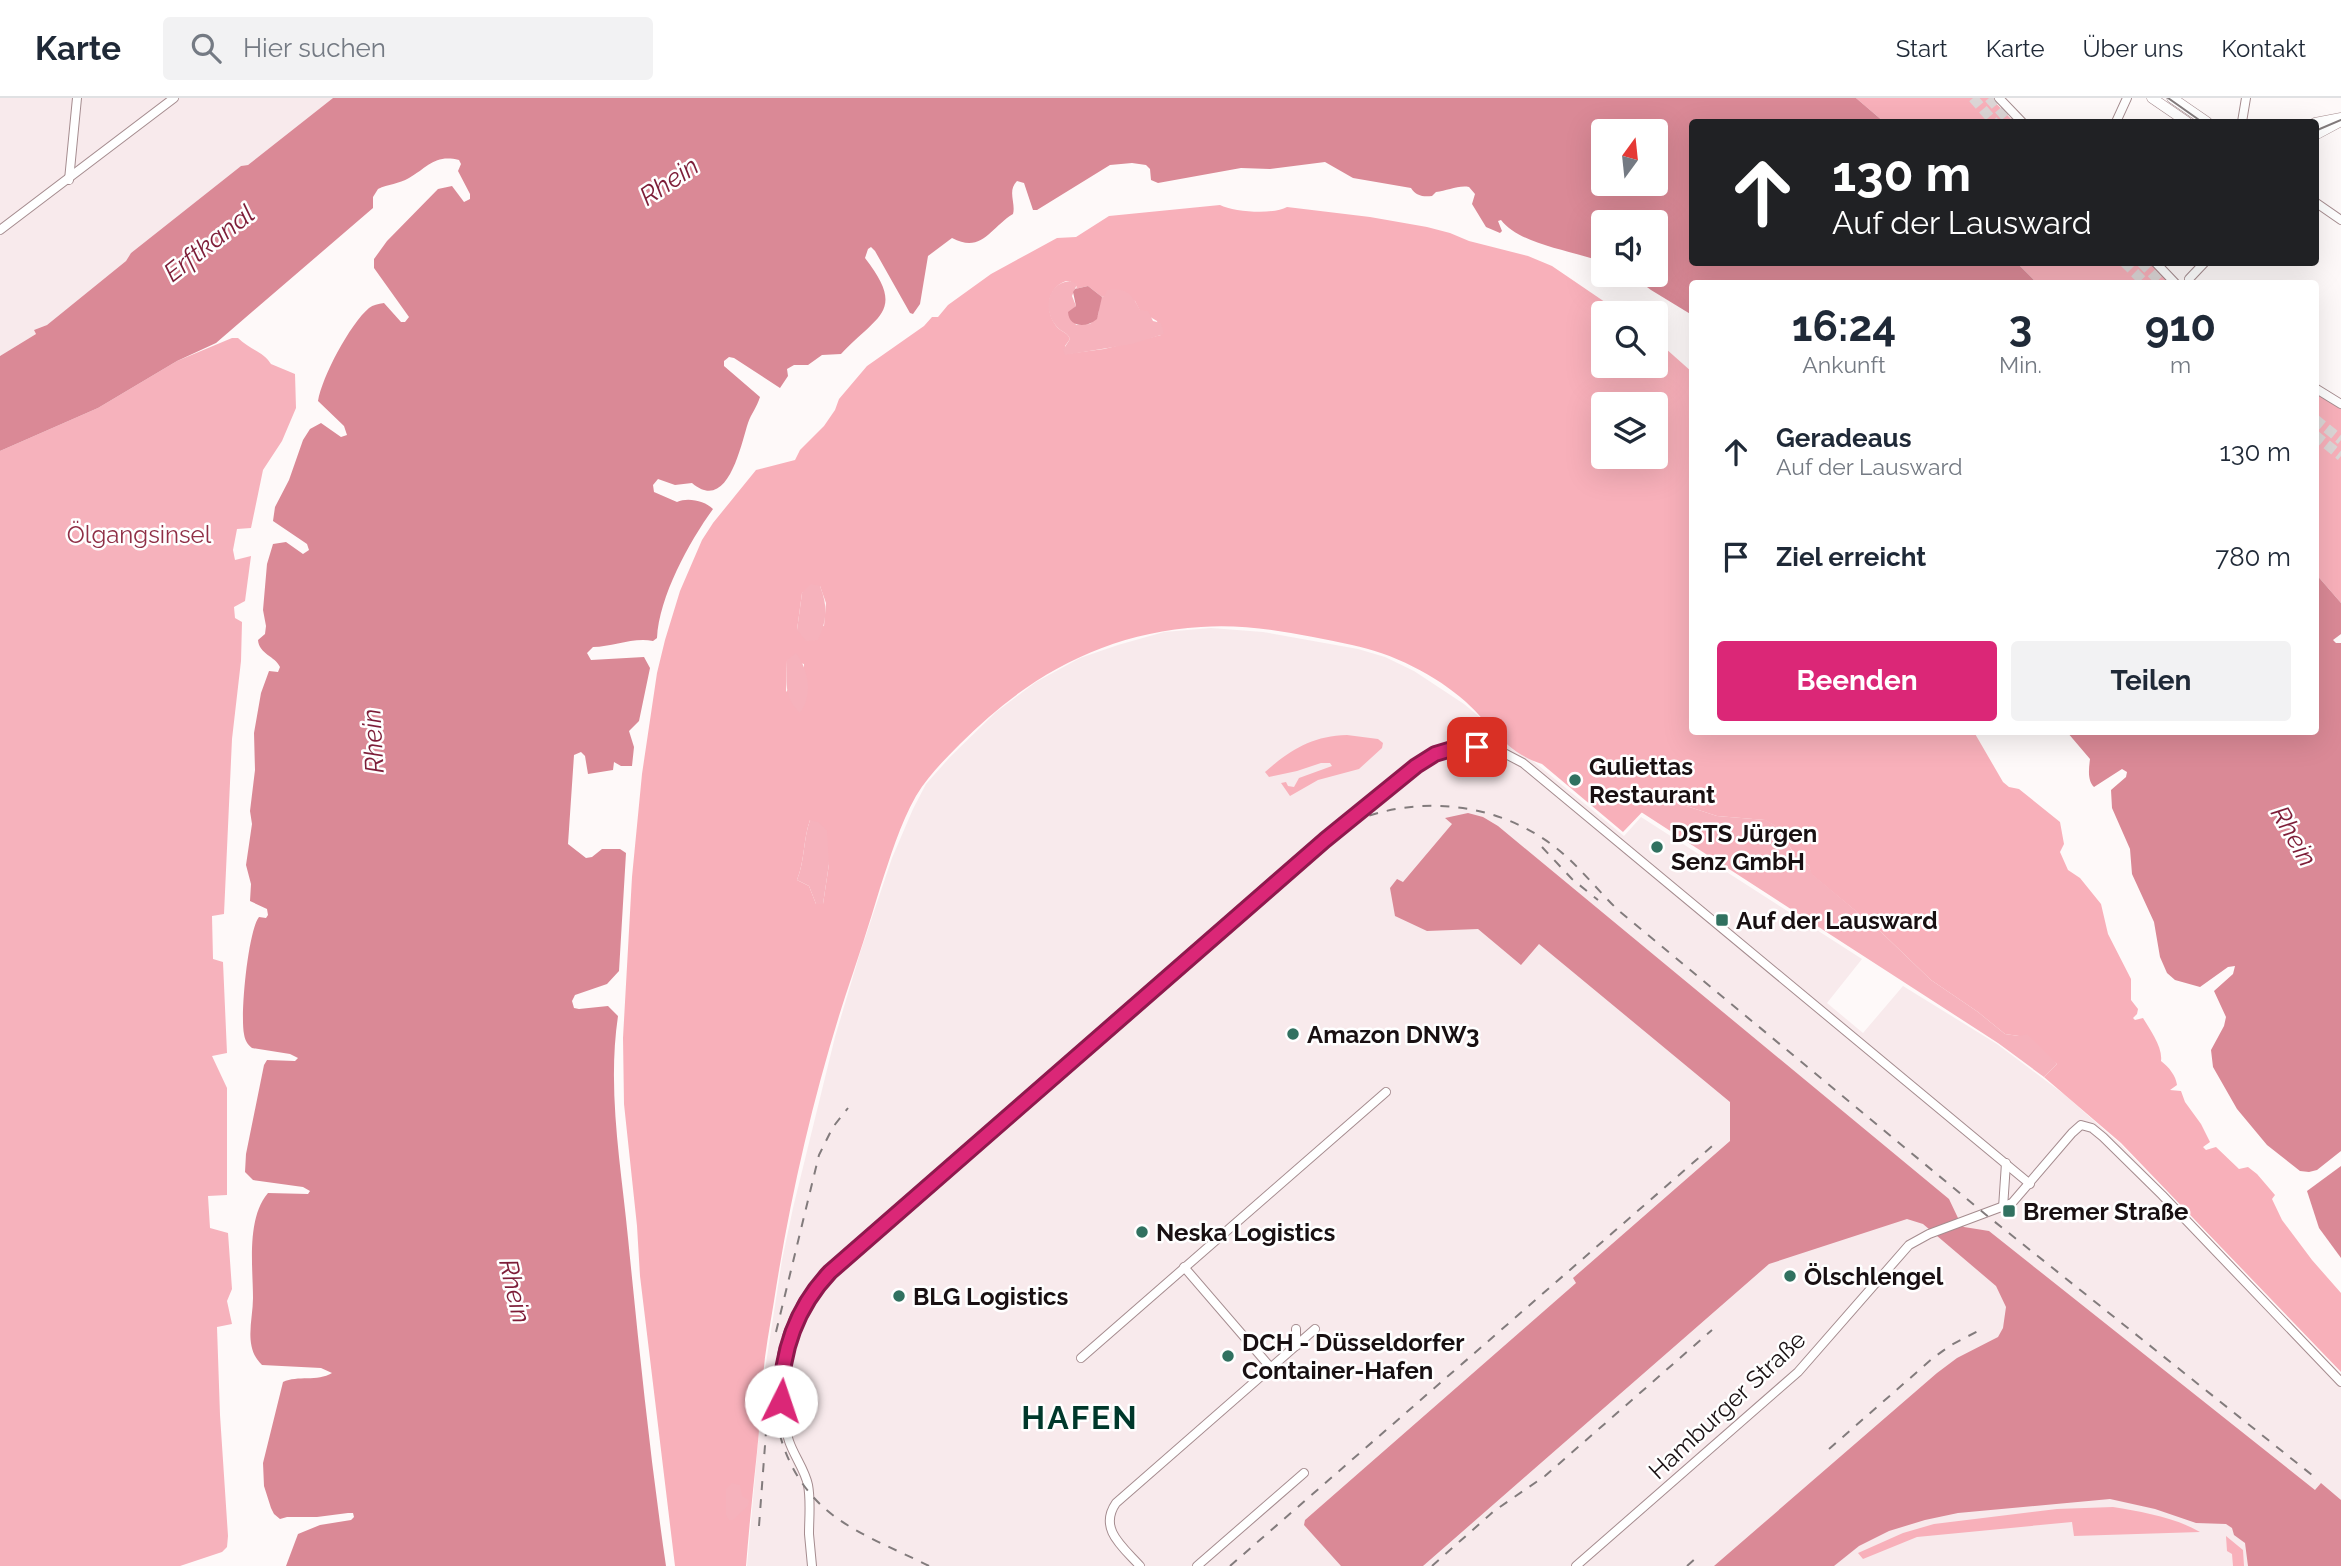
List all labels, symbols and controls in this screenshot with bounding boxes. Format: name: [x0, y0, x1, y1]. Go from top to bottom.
search box: [163, 17, 653, 80]
text: Karte: [35, 29, 121, 68]
icon: search: [187, 29, 225, 67]
text: Hier suchen: [243, 33, 386, 63]
text: Start: [1896, 34, 1948, 63]
text: Karte: [1986, 34, 2045, 63]
text: Über uns: [2083, 34, 2183, 63]
text: Kontakt: [2221, 34, 2306, 63]
north arrow: [1591, 119, 1668, 196]
map controls: [1591, 119, 1668, 469]
text: 130 m: [1832, 145, 1971, 202]
icon: ahead: [1717, 147, 1808, 238]
water label: Rhein: [634, 150, 704, 212]
water label: Erftkanal: [158, 198, 260, 288]
text: Auf der Lausward: [1832, 204, 2092, 241]
button: sound: [1591, 210, 1668, 287]
button: search: [1591, 301, 1668, 378]
text: 16:24: [1792, 302, 1896, 351]
text: 3: [2009, 302, 2032, 351]
text: 910: [2145, 302, 2216, 351]
text: Ankunft: [1802, 351, 1886, 378]
text: Min.: [1999, 351, 2042, 378]
text: m: [2170, 351, 2191, 378]
button: layers: [1591, 392, 1668, 469]
text: Geradeaus: [1776, 423, 1912, 453]
icon: ahead: [1717, 433, 1755, 471]
text: 130 m: [2220, 437, 2291, 467]
text: Auf der Lausward: [1776, 453, 1963, 480]
park label: Ölgangsinsel: [67, 520, 212, 549]
icon: arrive: [1717, 538, 1755, 576]
text: Ziel erreicht: [1776, 542, 1926, 572]
text: 780 m: [2215, 542, 2291, 572]
button: Beenden: [1717, 641, 1997, 721]
button: Teilen: [2011, 641, 2291, 721]
water label: Rhein: [356, 708, 390, 774]
pin: [1447, 717, 1507, 777]
icon: arrive: [1458, 728, 1496, 766]
place label: Guliettas Restaurant: [1589, 752, 1715, 809]
marker: Guliettas Restaurant: [1567, 772, 1583, 788]
water label: Rhein: [2265, 800, 2323, 872]
place label: DSTS Jürgen Senz GmbH: [1671, 819, 1817, 876]
marker: DSTS Jürgen Senz GmbH: [1649, 839, 1665, 855]
place label: Auf der Lausward: [1736, 906, 1938, 935]
marker: Auf der Lausward: [1714, 912, 1730, 928]
place label: Amazon DNW3: [1307, 1020, 1479, 1049]
marker: Amazon DNW3: [1285, 1026, 1301, 1042]
place label: Bremer Straße: [2023, 1197, 2188, 1226]
marker: Bremer Straße: [2001, 1203, 2017, 1219]
place label: Neska Logistics: [1156, 1218, 1336, 1247]
marker: Neska Logistics: [1134, 1224, 1150, 1240]
water label: Rhein: [493, 1256, 537, 1326]
place label: Ölschlengel: [1804, 1262, 1944, 1291]
marker: Ölschlengel: [1782, 1268, 1798, 1284]
place label: BLG Logistics: [913, 1282, 1069, 1311]
marker: BLG Logistics: [891, 1288, 907, 1304]
street label: Hamburger Straße: [1643, 1325, 1811, 1485]
place label: DCH - Düsseldorfer Container-Hafen: [1242, 1328, 1465, 1385]
marker: DCH - Düsseldorfer Container-Hafen: [1220, 1348, 1236, 1364]
position arrow: [744, 1364, 818, 1438]
district label: HAFEN: [1021, 1399, 1139, 1436]

